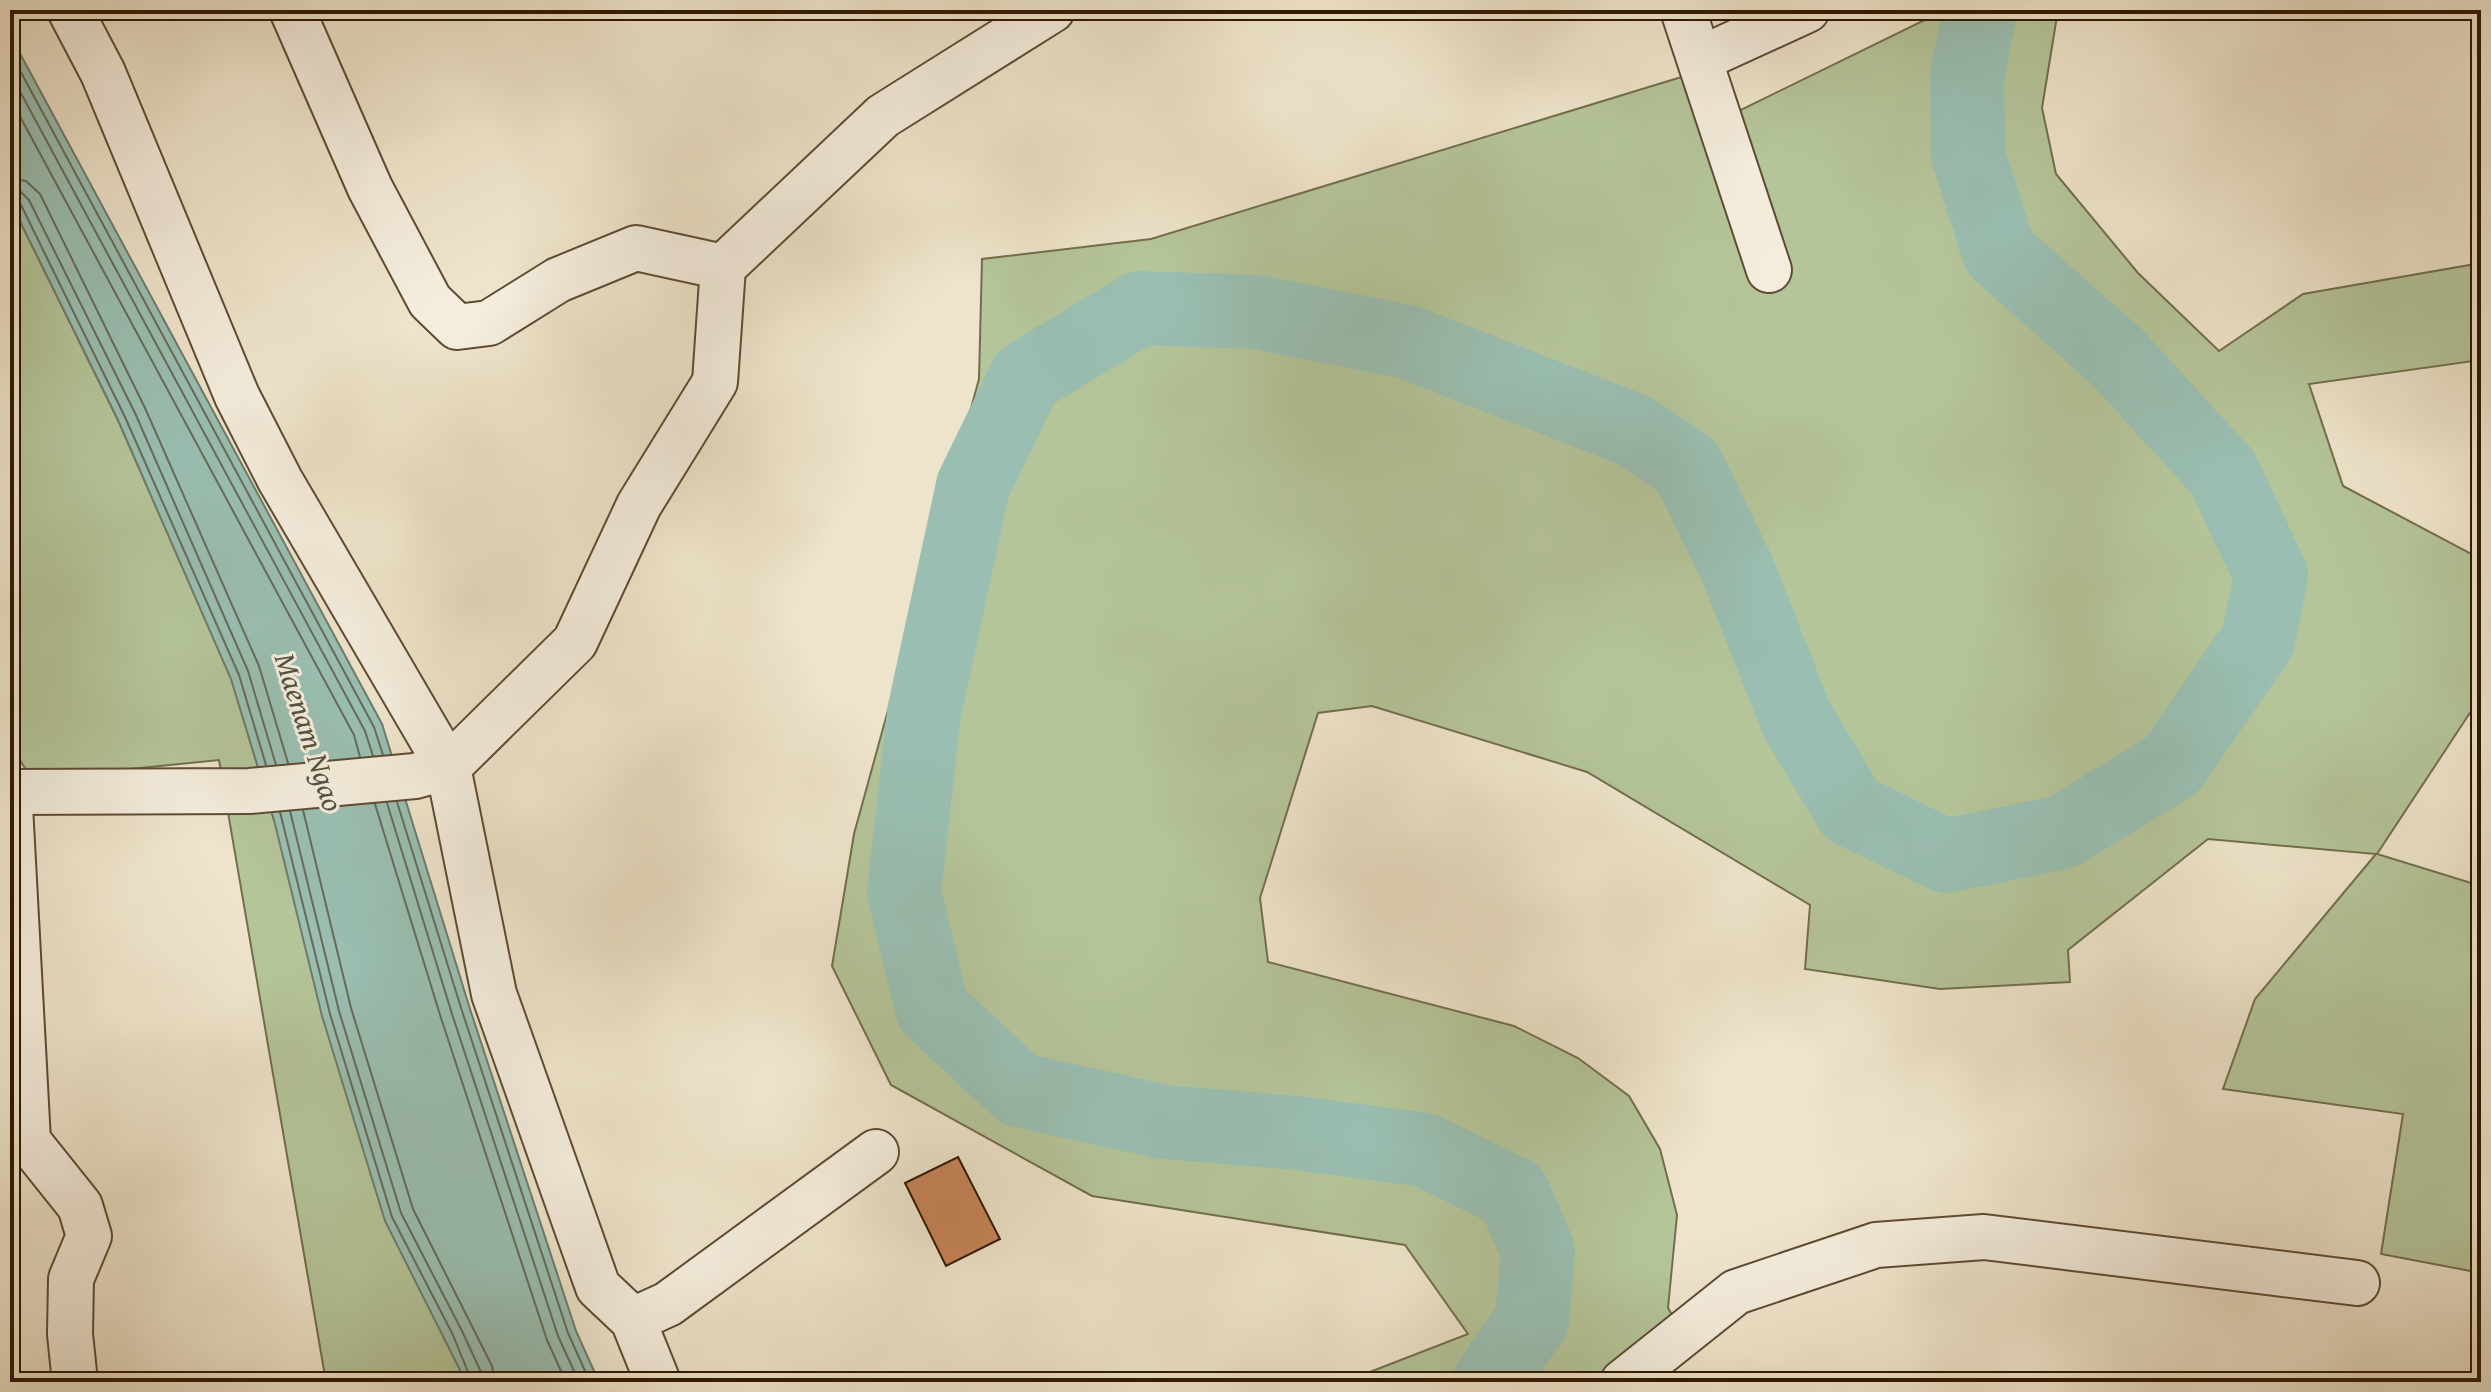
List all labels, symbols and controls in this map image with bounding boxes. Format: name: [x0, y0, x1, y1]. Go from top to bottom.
water label: Maenam Ngao: [264, 647, 356, 817]

